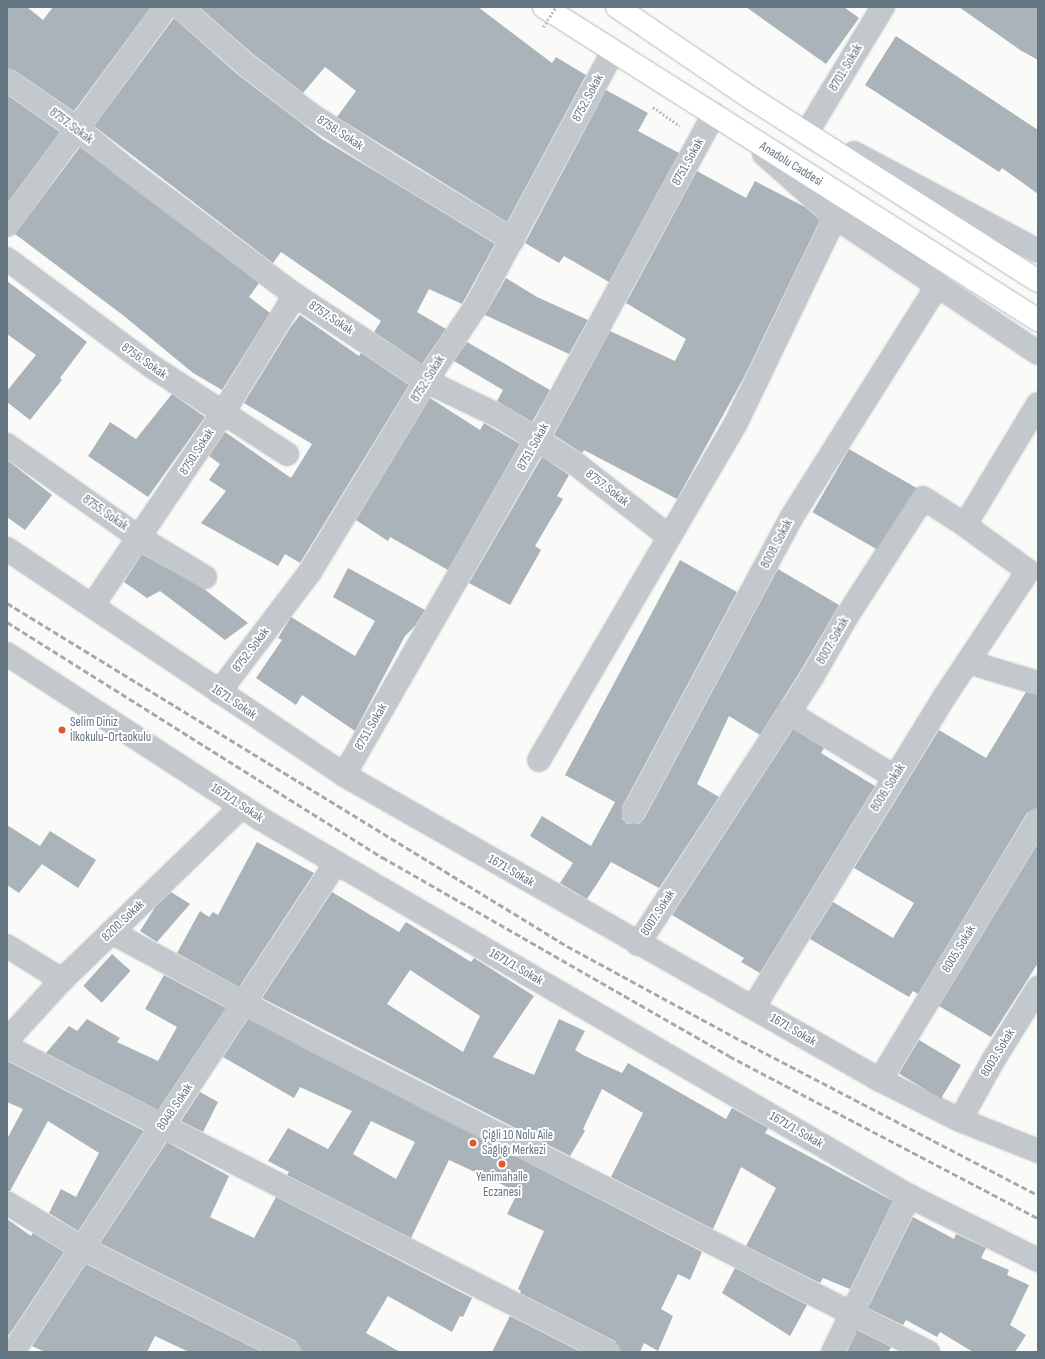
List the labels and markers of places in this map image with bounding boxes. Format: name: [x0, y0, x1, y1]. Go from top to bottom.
place label: Selim Diniz İlkokulu-Ortaokulu: [70, 715, 151, 746]
marker: Selim Diniz İlkokulu-Ortaokulu: [57, 725, 67, 735]
place label: Çiğli 10 Nolu Aile Sağlığı Merkezi: [482, 1128, 553, 1159]
marker: Çiğli 10 Nolu Aile Sağlığı Merkezi: [467, 1137, 479, 1149]
marker: Yenimahalle Eczanesi: [497, 1159, 507, 1169]
place label: Yenimahalle Eczanesi: [476, 1170, 528, 1201]

